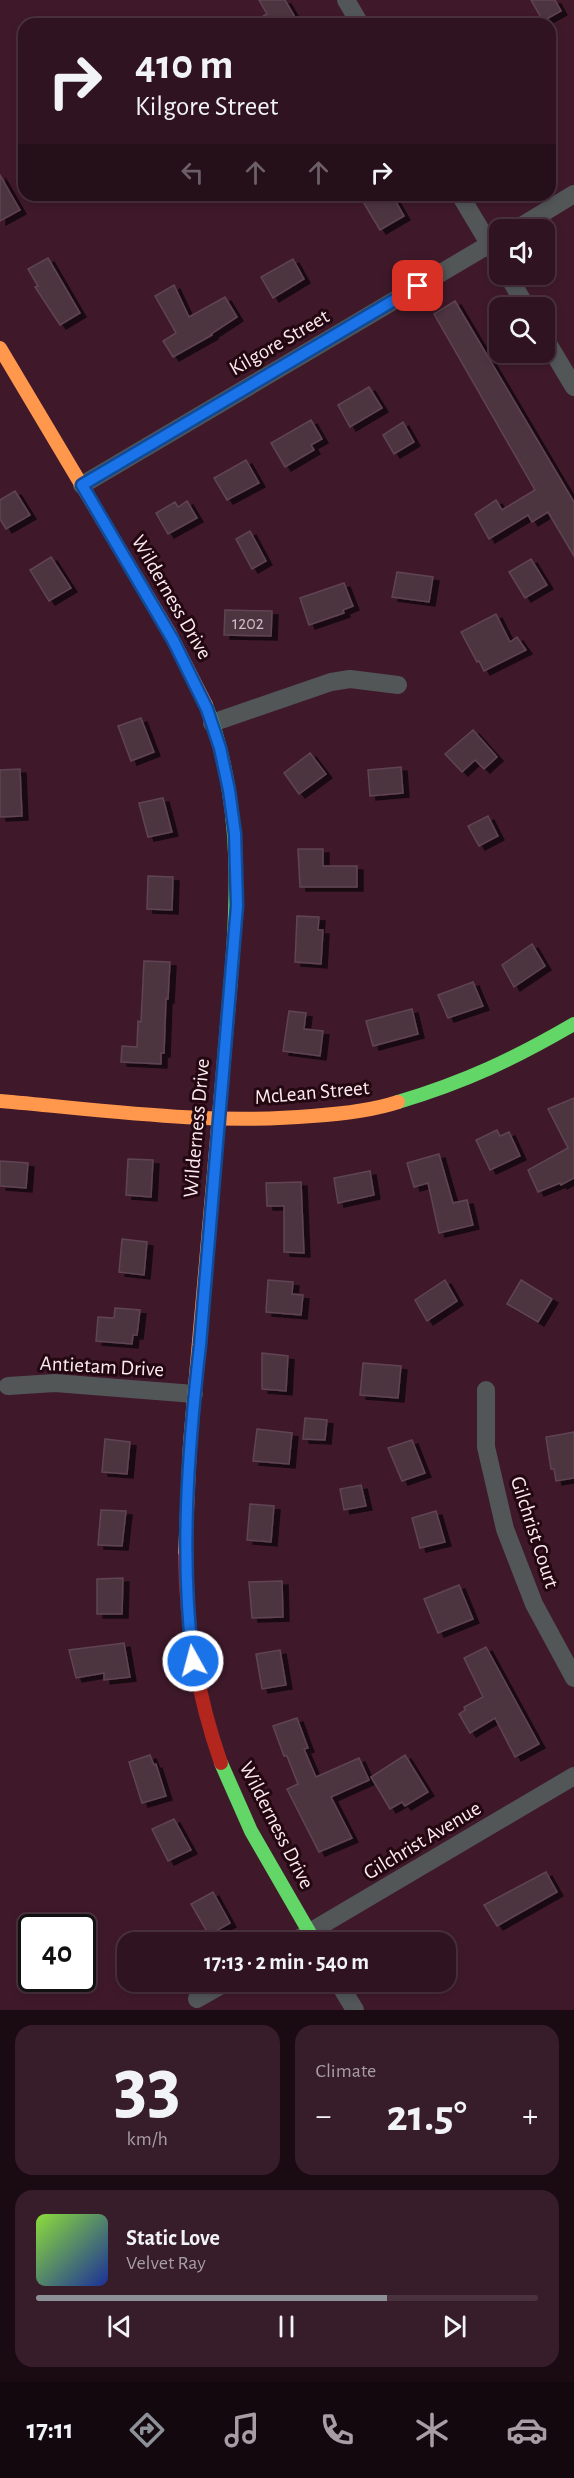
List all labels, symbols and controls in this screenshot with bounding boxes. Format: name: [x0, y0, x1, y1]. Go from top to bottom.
icon: right: [36, 42, 114, 120]
text: 410 m: [135, 44, 233, 86]
text: Kilgore Street: [135, 93, 278, 120]
icon: left: [176, 156, 209, 189]
icon: ahead: [239, 156, 272, 189]
icon: ahead: [302, 156, 335, 189]
icon: right: [365, 156, 398, 189]
map controls: [489, 219, 555, 363]
button: sound: [489, 219, 555, 285]
pin: [392, 260, 443, 311]
icon: arrive: [401, 269, 434, 302]
button: search: [489, 297, 555, 363]
street label: Kilgore Street: [226, 305, 333, 379]
street label: Wilderness Drive: [128, 532, 216, 663]
house number: 1202: [232, 615, 264, 633]
street label: Wilderness Drive: [180, 1058, 213, 1198]
street label: McLean Street: [254, 1077, 371, 1108]
street label: Antietam Drive: [39, 1353, 165, 1380]
street label: Gilchrist Court: [507, 1474, 563, 1591]
position arrow: [161, 1629, 225, 1693]
street label: Wilderness Drive: [236, 1758, 318, 1892]
street label: Gilchrist Avenue: [360, 1797, 485, 1884]
speed limit sign: 40: [18, 1914, 96, 1992]
text: 17:13 · 2 min · 540 m: [204, 1951, 369, 1973]
text: 33: [114, 2049, 181, 2127]
text: Climate: [316, 2061, 376, 2081]
text: 21.5°: [387, 2094, 467, 2139]
text: −: [316, 2100, 331, 2133]
text: +: [522, 2100, 538, 2133]
text: km/h: [127, 2129, 168, 2149]
text: Static Love: [126, 2227, 220, 2249]
text: Velvet Ray: [126, 2253, 206, 2273]
icon: previous: [103, 2310, 136, 2343]
icon: pause: [270, 2310, 303, 2343]
icon: next: [438, 2310, 471, 2343]
icon: directions: [126, 2409, 168, 2451]
icon: music: [221, 2409, 263, 2451]
icon: phone: [316, 2409, 358, 2451]
icon: climate: [411, 2409, 453, 2451]
icon: car: [506, 2409, 548, 2451]
text: 17:11: [26, 2416, 73, 2443]

